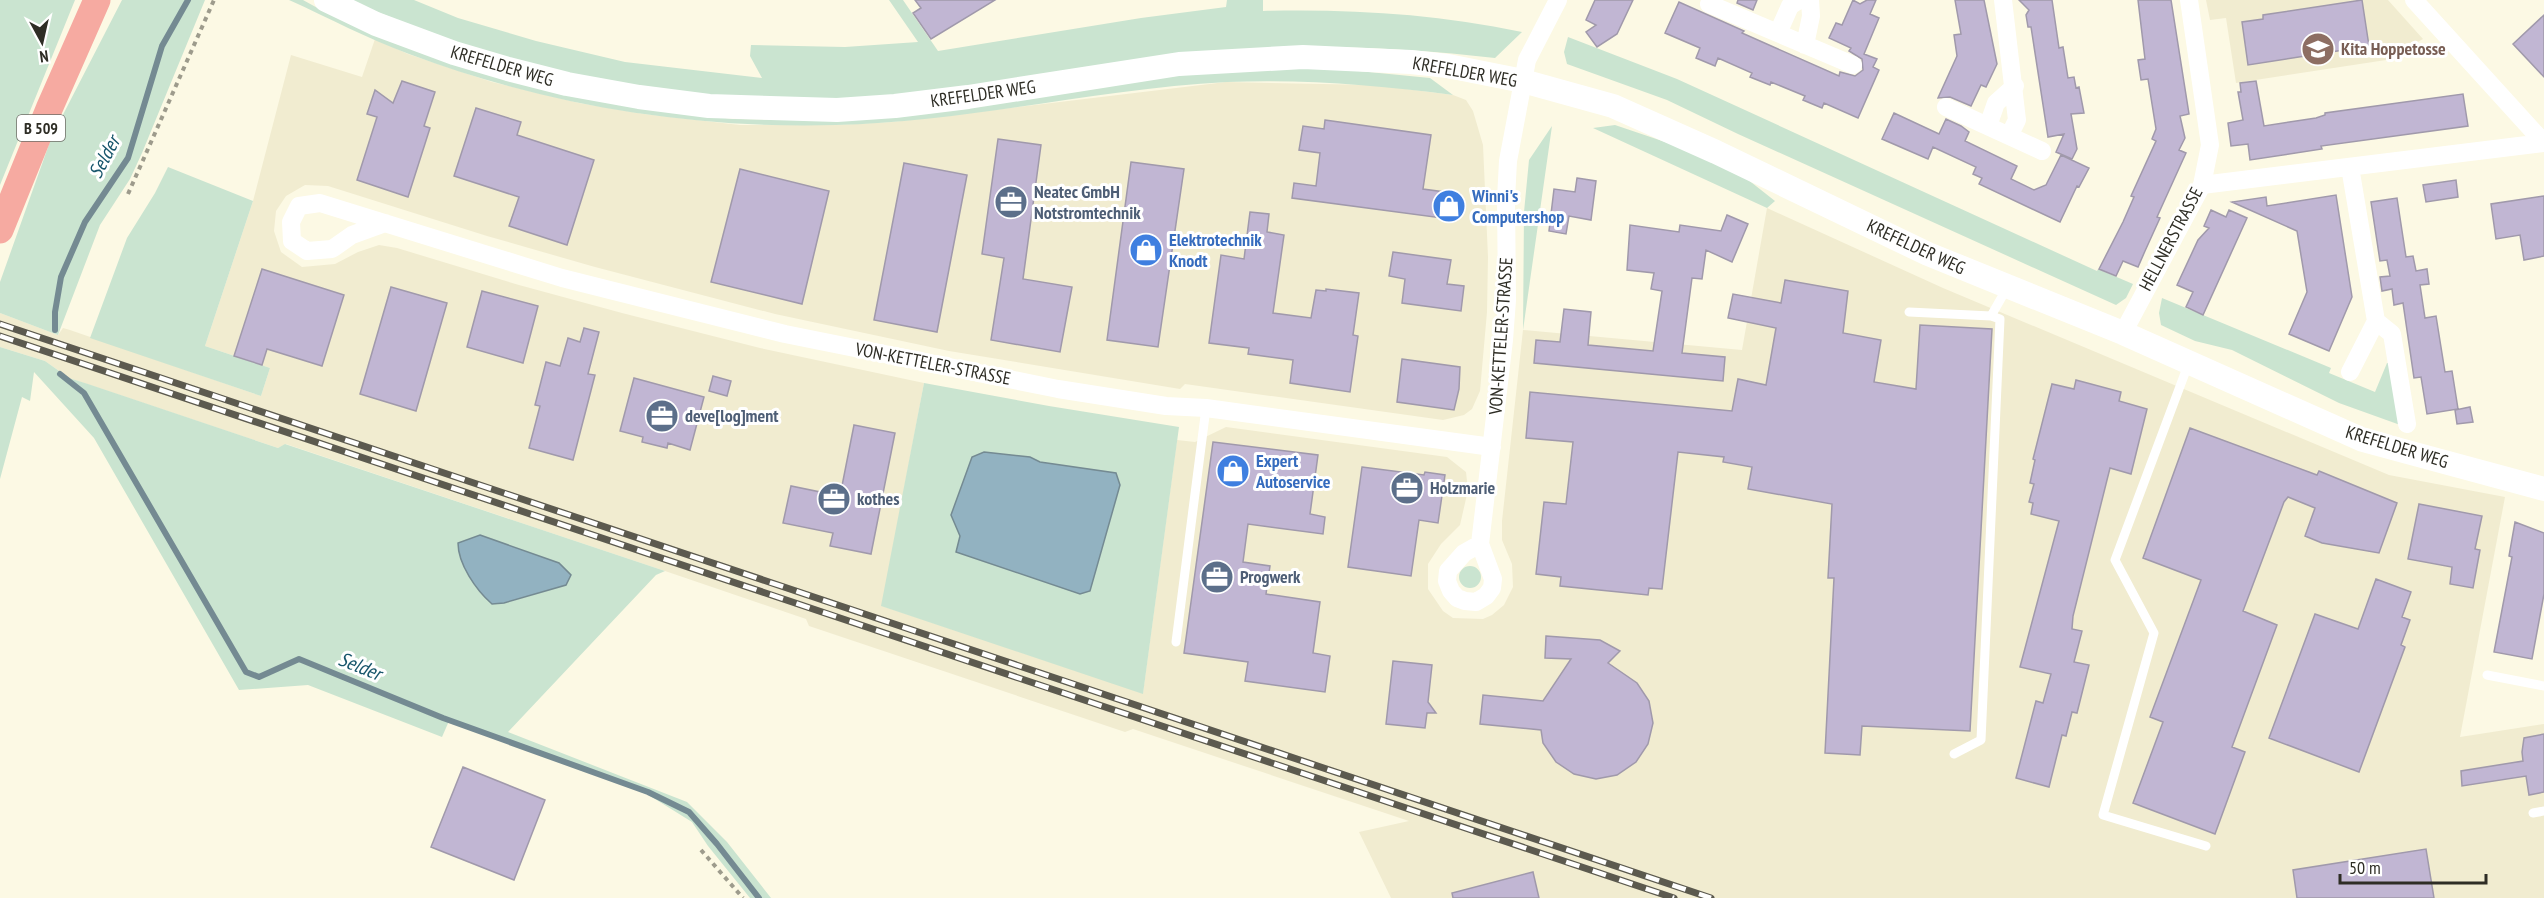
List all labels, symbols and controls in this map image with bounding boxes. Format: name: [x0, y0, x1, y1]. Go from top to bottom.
north arrow: [12, 12, 72, 72]
school or university icon: Kita Hoppetosse: [2300, 31, 2336, 67]
place label: Kita Hoppetosse: [2341, 37, 2446, 60]
street label: KREFELDER WEG: [448, 40, 556, 91]
text: N: [38, 46, 50, 67]
street label: KREFELDER WEG: [1411, 51, 1519, 92]
street label: KREFELDER WEG: [929, 75, 1037, 112]
road number: B 509: [17, 115, 65, 141]
water label: Selder: [82, 129, 127, 182]
place label: Neatec GmbH Notstromtechnik: [1034, 180, 1141, 224]
street label: HELLNERSTRASSE: [2134, 183, 2207, 294]
office icon: Neatec GmbH Notstromtechnik: [993, 184, 1029, 220]
place label: Winni's Computershop: [1471, 184, 1564, 228]
shop icon: Winni's Computershop: [1431, 188, 1467, 224]
street label: KREFELDER WEG: [1863, 214, 1969, 279]
place label: Elektrotechnik Knodt: [1169, 228, 1262, 272]
shop icon: Elektrotechnik Knodt: [1128, 232, 1164, 268]
street label: VON-KETTELER-STRASSE: [1483, 257, 1517, 416]
street label: VON-KETTELER-STRASSE: [853, 337, 1013, 390]
office icon: deve[log]ment: [644, 398, 680, 434]
place label: deve[log]ment: [685, 404, 779, 427]
street label: KREFELDER WEG: [2343, 420, 2451, 473]
place label: Expert Autoservice: [1255, 449, 1331, 493]
shop icon: Expert Autoservice: [1215, 453, 1251, 489]
office icon: Holzmarie: [1389, 470, 1425, 506]
place label: Holzmarie: [1430, 476, 1496, 499]
office icon: kothes: [816, 481, 852, 517]
place label: kothes: [857, 487, 900, 510]
office icon: Progwerk: [1199, 559, 1235, 595]
place label: Progwerk: [1240, 565, 1301, 588]
water label: Selder: [335, 646, 388, 687]
scale bar: [2340, 847, 2486, 885]
text: 50 m: [2349, 856, 2381, 879]

